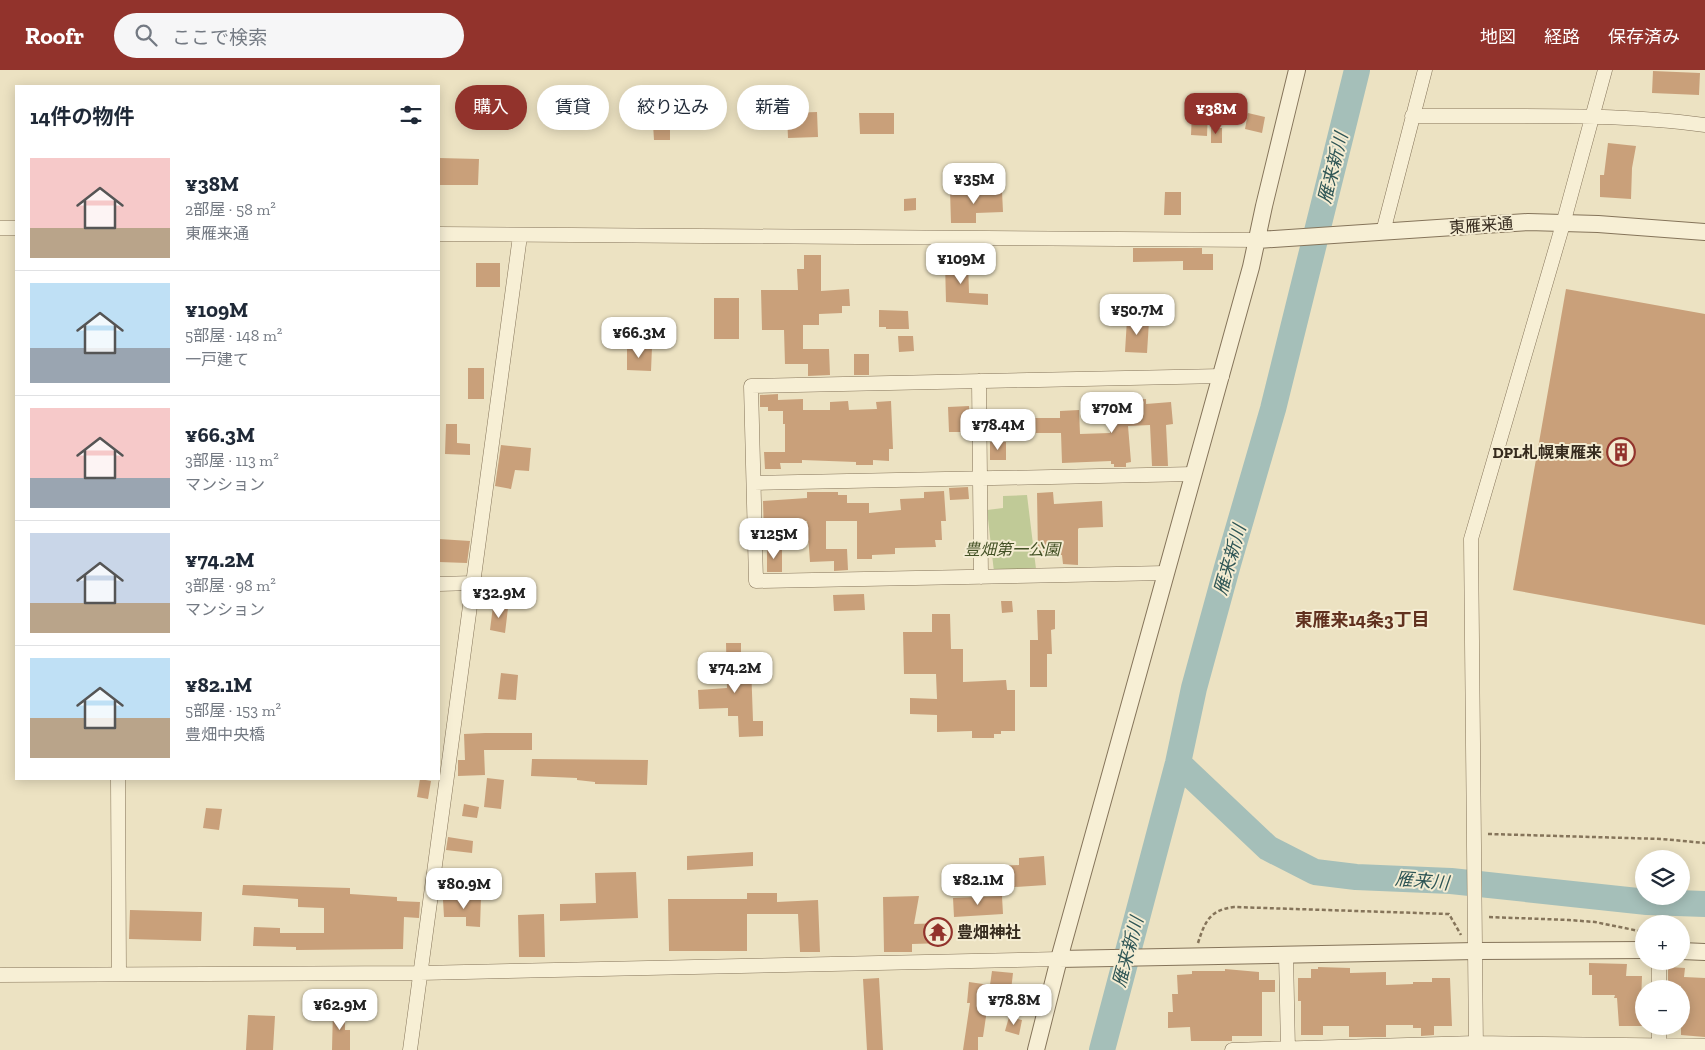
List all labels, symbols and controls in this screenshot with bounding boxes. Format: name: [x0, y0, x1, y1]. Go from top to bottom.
search box: [114, 13, 464, 58]
text: Roofr: [25, 21, 84, 50]
icon: search: [132, 21, 160, 49]
text: ここで検索: [172, 26, 267, 49]
text: 地図: [1480, 26, 1516, 48]
text: 経路: [1544, 26, 1580, 48]
text: 保存済み: [1608, 26, 1680, 48]
chip: 購入: [455, 85, 527, 130]
chip: 賃貸: [537, 85, 609, 130]
chip: 絞り込み: [619, 85, 727, 130]
chip: 新着: [737, 85, 809, 130]
pin: ¥38M: [1186, 92, 1246, 135]
text: ¥38M: [1195, 99, 1237, 118]
icon: filters: [397, 101, 425, 129]
text: 14件の物件: [30, 104, 134, 129]
water label: 雁来新川: [1314, 128, 1353, 206]
pin: ¥35M: [944, 162, 1004, 205]
text: ¥35M: [954, 169, 994, 188]
text: ¥38M: [185, 171, 239, 196]
icon: home: [70, 178, 130, 238]
text: 2部屋 · 58 m²: [185, 200, 276, 219]
street label: 東雁来通: [1448, 214, 1514, 237]
text: 東雁来通: [185, 224, 249, 243]
pin: ¥109M: [926, 242, 996, 285]
text: ¥109M: [937, 249, 985, 268]
pin: ¥50.7M: [1096, 294, 1178, 336]
text: ¥109M: [185, 297, 248, 322]
text: ¥50.7M: [1111, 300, 1163, 319]
icon: home: [70, 303, 130, 363]
pin: ¥66.3M: [598, 316, 680, 359]
text: ¥66.3M: [612, 323, 666, 342]
text: 5部屋 · 148 m²: [185, 326, 282, 345]
text: 一戸建て: [185, 350, 249, 369]
pin: ¥70M: [1082, 392, 1142, 434]
text: ¥70M: [1091, 398, 1133, 417]
pin: ¥78.4M: [957, 408, 1039, 451]
text: ¥78.4M: [971, 415, 1025, 434]
text: ¥66.3M: [185, 422, 255, 447]
icon: home: [70, 428, 130, 488]
building icon: DPL札幌東雁来: [1606, 437, 1636, 467]
place label: DPL札幌東雁来: [1493, 443, 1602, 462]
text: 3部屋 · 113 m²: [185, 451, 279, 470]
text: マンション: [185, 475, 265, 494]
pin: ¥125M: [739, 518, 809, 560]
water label: 雁来新川: [1210, 520, 1251, 598]
text: ¥125M: [750, 524, 798, 543]
park label: 豊畑第一公園: [964, 540, 1062, 559]
text: ¥74.2M: [185, 547, 254, 572]
icon: home: [70, 553, 130, 613]
text: 3部屋 · 98 m²: [185, 576, 276, 595]
pin: ¥32.9M: [458, 576, 540, 619]
text: ¥32.9M: [472, 583, 526, 602]
text: マンション: [185, 600, 265, 619]
district label: 東雁来14条3丁目: [1294, 609, 1430, 631]
pin: ¥74.2M: [694, 652, 776, 694]
text: ¥74.2M: [709, 658, 761, 677]
text: ¥82.1M: [185, 672, 252, 697]
icon: home: [70, 678, 130, 738]
text: 5部屋 · 153 m²: [185, 701, 281, 720]
text: 豊畑中央橋: [185, 725, 265, 744]
map controls: [1635, 850, 1690, 1035]
button: layers: [1635, 850, 1690, 905]
pin: ¥82.1M: [937, 864, 1019, 906]
pin: ¥80.9M: [423, 868, 505, 910]
water label: 雁来川: [1394, 868, 1452, 894]
text: ¥82.1M: [952, 870, 1004, 889]
text: ¥80.9M: [437, 874, 491, 893]
water label: 雁来新川: [1108, 912, 1148, 990]
button: +: [1635, 915, 1690, 970]
temple icon: 豊畑神社: [923, 917, 953, 947]
place label: 豊畑神社: [957, 923, 1021, 942]
button: −: [1635, 980, 1690, 1035]
pin: ¥78.8M: [973, 984, 1055, 1026]
pin: ¥62.9M: [299, 988, 381, 1031]
text: ¥78.8M: [988, 990, 1040, 1009]
text: ¥62.9M: [313, 995, 367, 1014]

